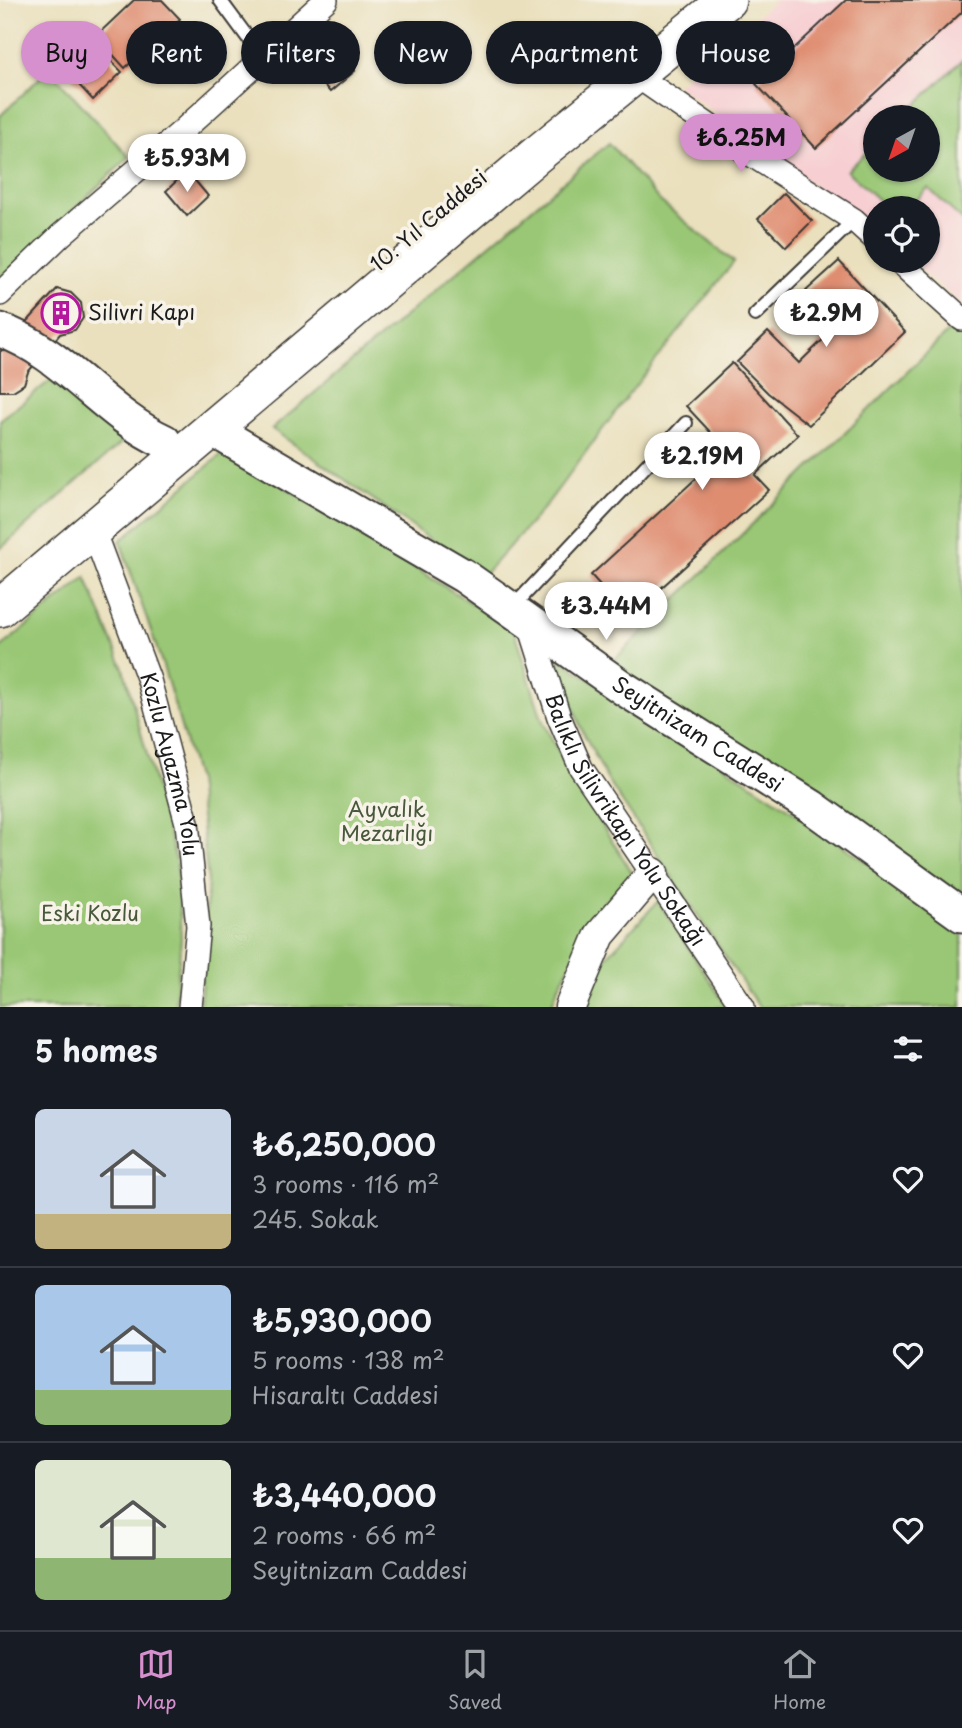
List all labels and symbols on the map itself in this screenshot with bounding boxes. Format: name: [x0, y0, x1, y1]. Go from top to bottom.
north arrow: [863, 105, 940, 182]
pin: ₺6.25M: [684, 114, 798, 174]
pin: ₺5.93M: [130, 134, 244, 194]
street label: 10. Yıl Caddesi: [362, 161, 493, 278]
pin: ₺2.9M: [777, 290, 875, 349]
building icon: Silivri Kapı: [40, 292, 82, 334]
place label: Silivri Kapı: [88, 295, 195, 327]
pin: ₺2.19M: [645, 433, 759, 492]
pin: ₺3.44M: [549, 582, 663, 642]
street label: Kozlu Ayazma Yolu: [133, 667, 208, 858]
street label: Seyitnizam Caddesi: [606, 667, 790, 799]
street label: Balıklı Silivrikapı Yolu Sokağı: [539, 689, 715, 952]
park label: Ayvalık Mezarlığı: [341, 792, 433, 848]
park label: Eski Kozlu: [41, 896, 139, 928]

